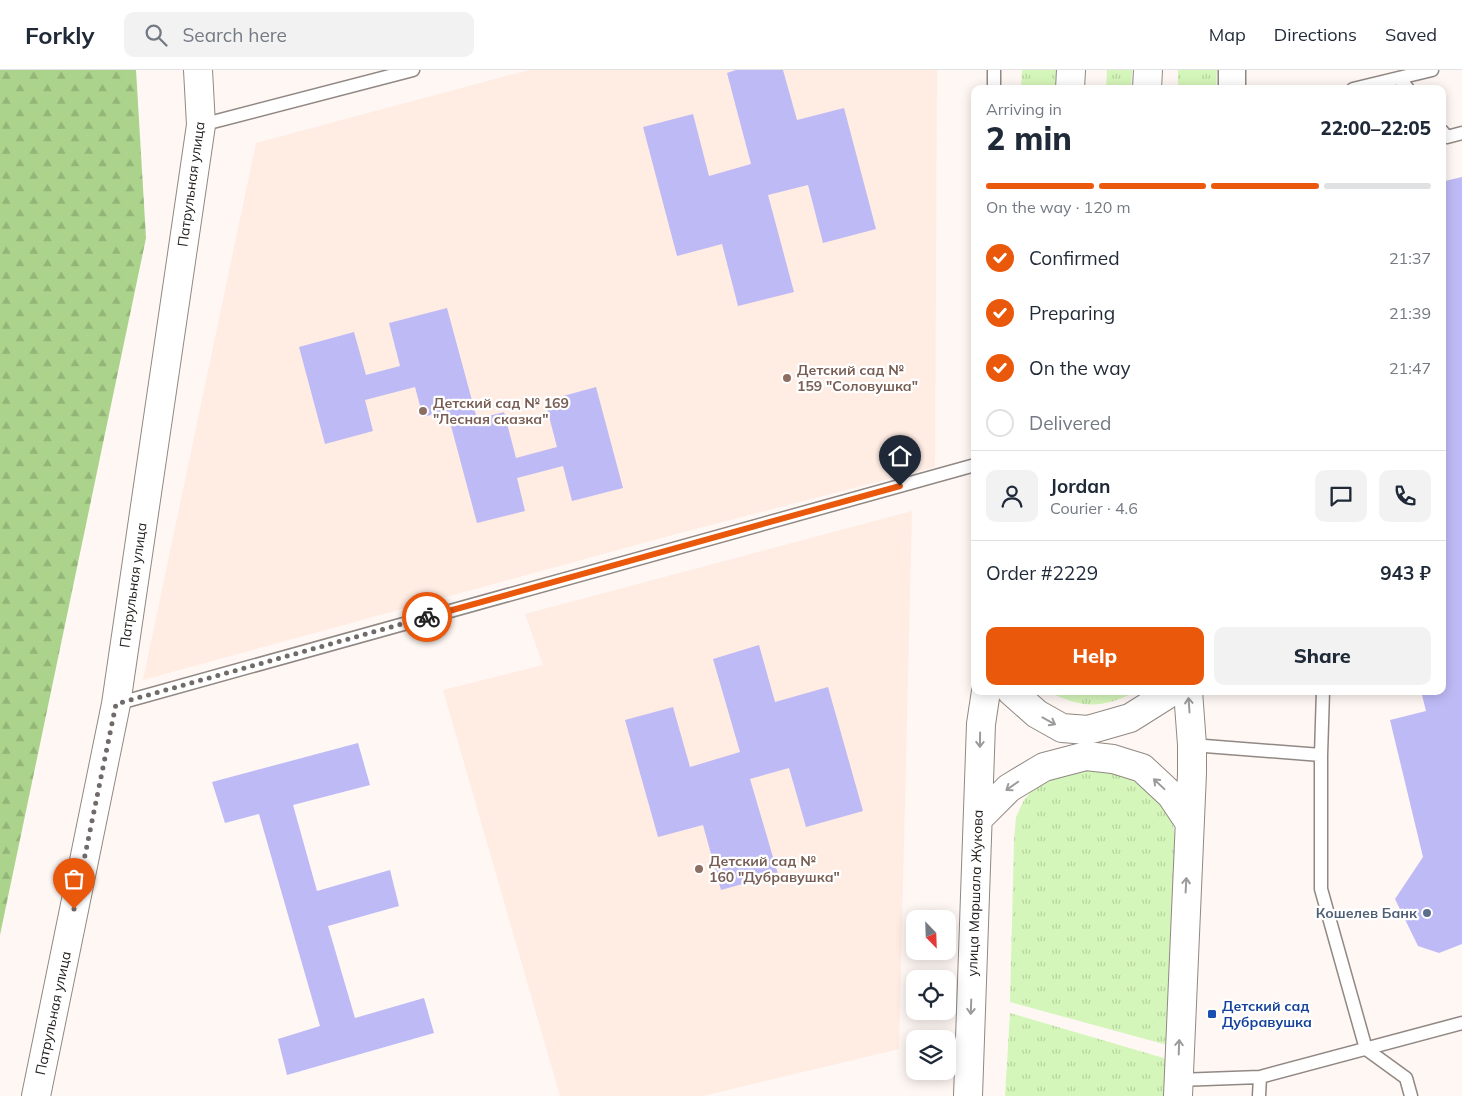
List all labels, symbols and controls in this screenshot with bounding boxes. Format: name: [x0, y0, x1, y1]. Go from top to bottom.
search box: [124, 12, 474, 57]
text: Forkly: [25, 20, 94, 50]
icon: search: [142, 21, 170, 49]
text: Search here: [182, 23, 287, 47]
text: Map: [1209, 23, 1246, 46]
text: Directions: [1274, 23, 1357, 46]
text: Saved: [1385, 23, 1437, 46]
text: Arriving in: [986, 99, 1062, 119]
text: 22:00–22:05: [1320, 116, 1431, 140]
text: 2 min: [986, 118, 1072, 158]
street label: Патрульная улица: [173, 120, 209, 248]
text: On the way · 120 m: [986, 197, 1131, 217]
icon: check: [986, 244, 1014, 272]
text: Confirmed: [1029, 246, 1120, 270]
text: 21:37: [1389, 248, 1431, 268]
icon: check: [986, 299, 1014, 327]
text: Preparing: [1029, 301, 1115, 325]
text: 21:39: [1389, 303, 1431, 323]
icon: check: [986, 354, 1014, 382]
text: On the way: [1029, 356, 1131, 380]
text: 21:47: [1389, 358, 1431, 378]
place label: Детский сад № 159 "Соловушка": [797, 361, 918, 395]
marker: Детский сад № 159 "Соловушка": [781, 372, 793, 384]
place label: Детский сад № 169 "Лесная сказка": [433, 394, 569, 428]
marker: Детский сад № 169 "Лесная сказка": [417, 405, 429, 417]
text: Delivered: [1029, 411, 1111, 435]
pin: [879, 435, 921, 486]
icon: home: [886, 442, 914, 470]
button: person: [986, 470, 1038, 522]
button: chat: [1315, 470, 1367, 522]
button: phone: [1379, 470, 1431, 522]
text: Jordan: [1050, 474, 1110, 498]
text: Courier · 4.6: [1050, 498, 1138, 518]
street label: Патрульная улица: [115, 521, 151, 649]
text: Order #2229: [986, 561, 1098, 585]
text: 943 ₽: [1380, 561, 1431, 585]
courier: [402, 592, 452, 642]
icon: bike: [413, 603, 441, 631]
button: Help: [986, 627, 1204, 685]
button: Share: [1214, 627, 1431, 685]
one-way arrow: [1184, 697, 1194, 713]
one-way arrow: [1042, 716, 1057, 726]
one-way arrow: [975, 731, 985, 747]
one-way arrow: [1153, 778, 1166, 790]
one-way arrow: [1005, 781, 1019, 791]
street label: улица Маршала Жукова: [963, 809, 987, 977]
place label: Детский сад № 160 "Дубравушка": [709, 852, 840, 886]
pin: [53, 858, 95, 909]
marker: Детский сад № 160 "Дубравушка": [693, 863, 705, 875]
icon: bag: [60, 865, 88, 893]
one-way arrow: [1182, 877, 1191, 893]
place label: Кошелев Банк: [1316, 904, 1418, 922]
marker: Кошелев Банк: [1421, 907, 1433, 919]
north arrow: [906, 910, 956, 960]
map controls: [906, 910, 956, 1080]
street label: Патрульная улица: [31, 949, 75, 1077]
button: locate: [906, 970, 956, 1020]
place label: Детский сад Дубравушка: [1222, 997, 1312, 1031]
one-way arrow: [966, 999, 975, 1015]
marker: Детский сад Дубравушка: [1206, 1008, 1218, 1020]
button: layers: [906, 1030, 956, 1080]
one-way arrow: [1174, 1040, 1184, 1056]

